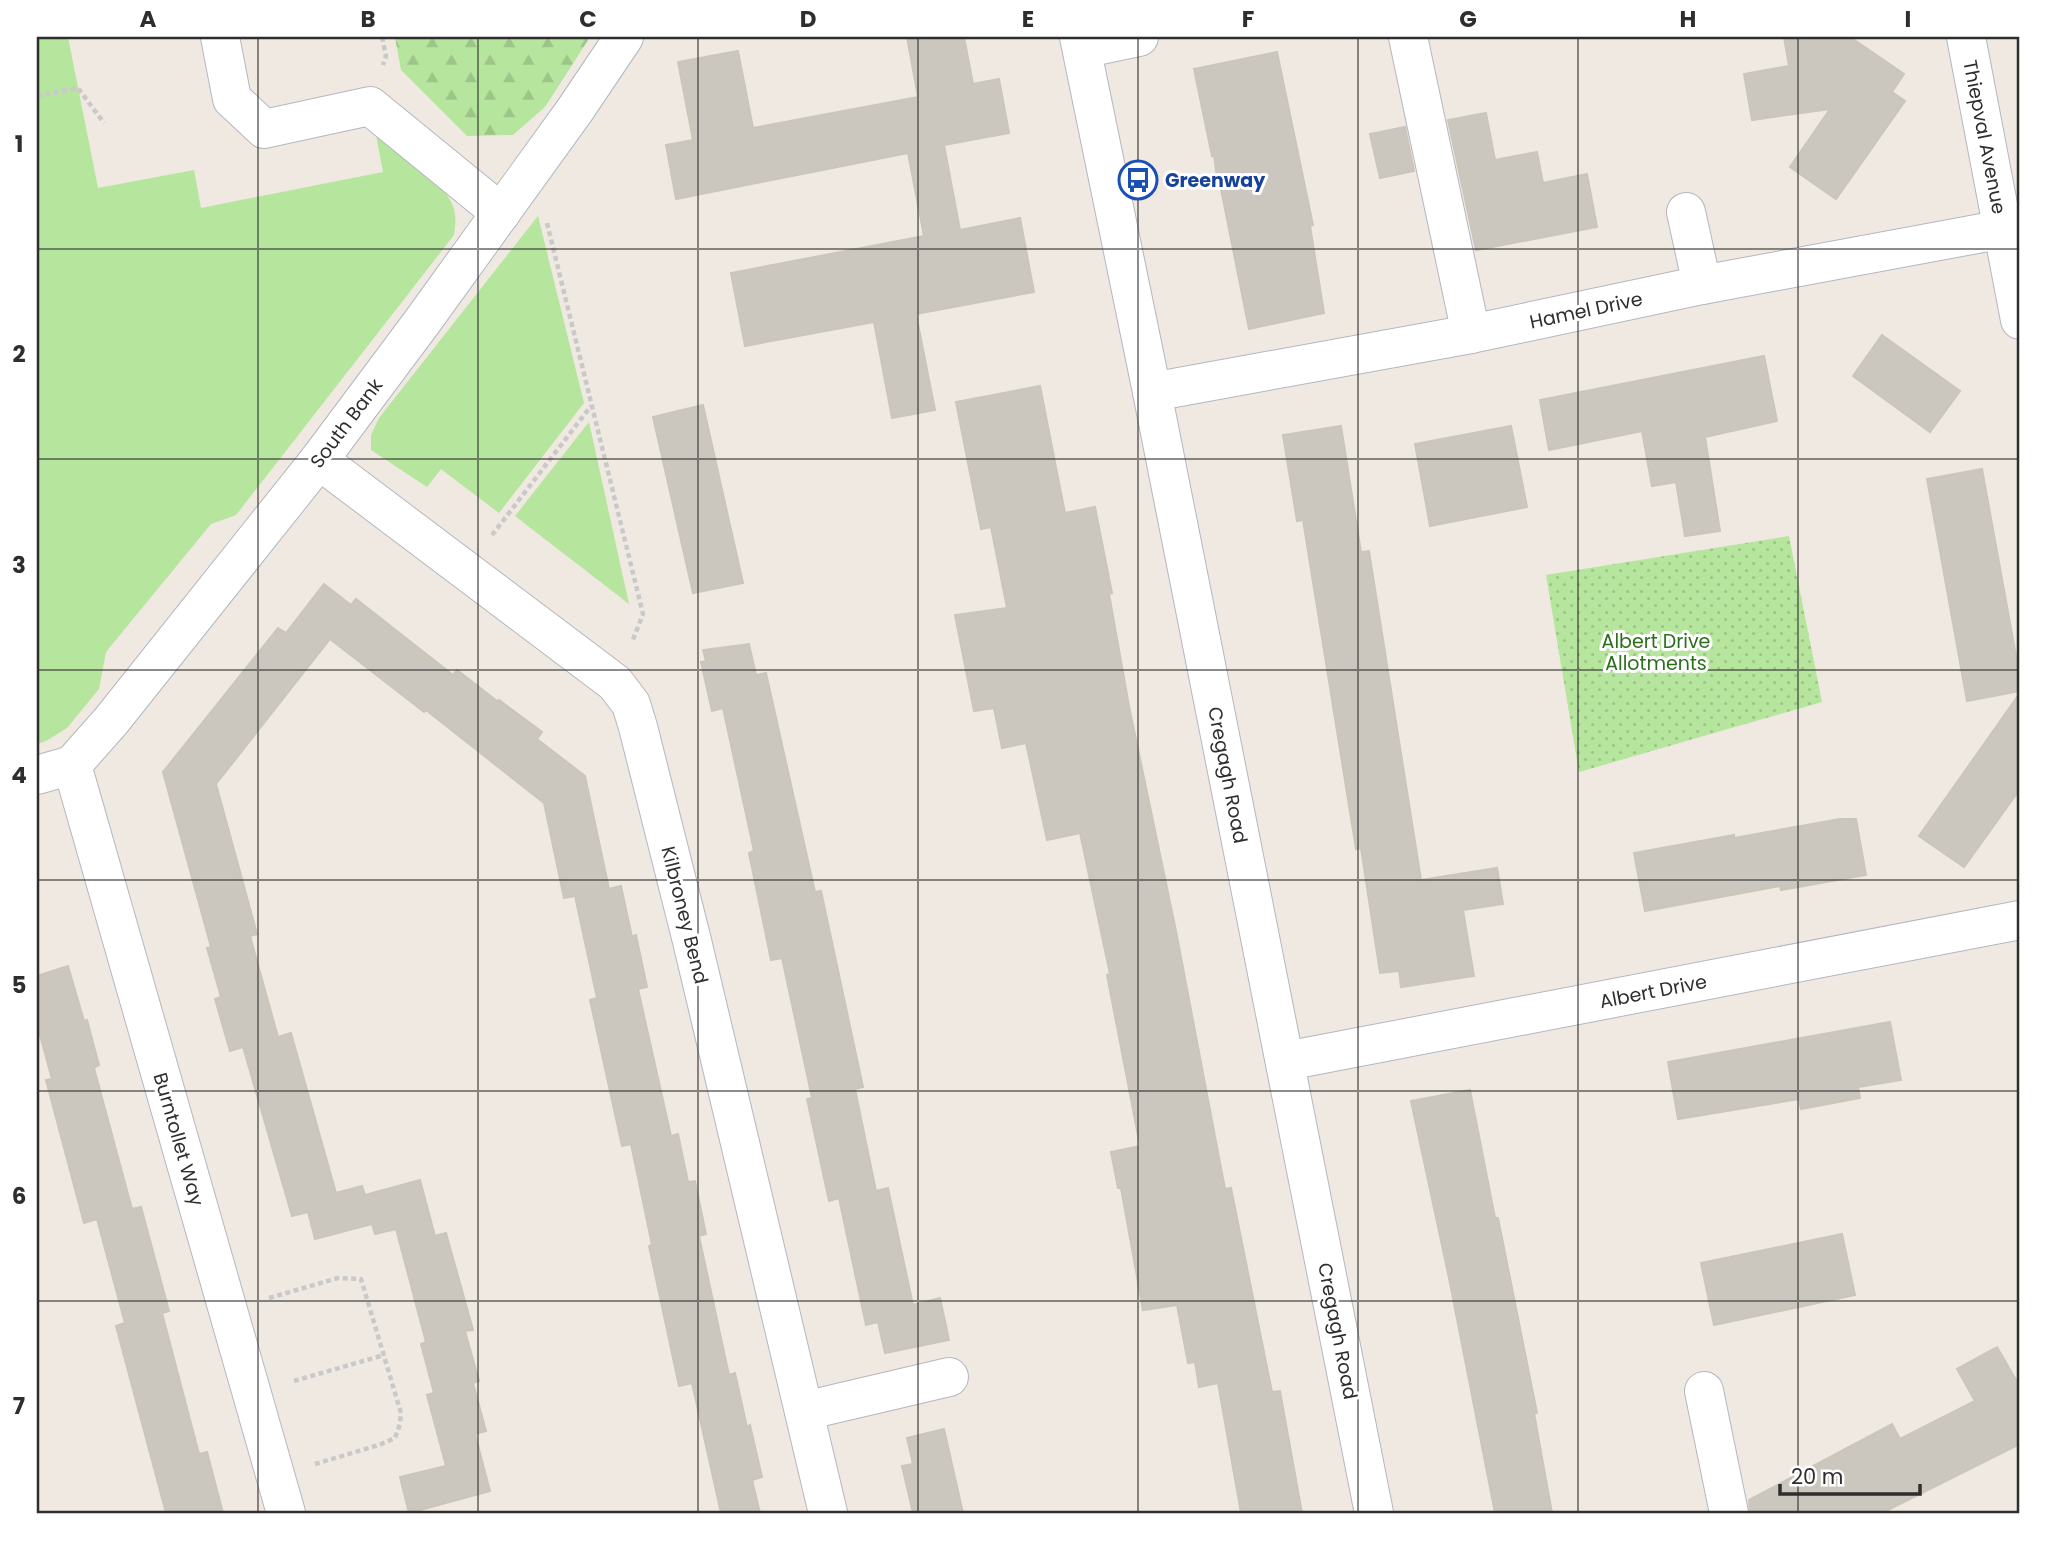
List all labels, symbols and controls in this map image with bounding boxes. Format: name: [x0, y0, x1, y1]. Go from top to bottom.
text: A: [140, 3, 157, 35]
text: B: [360, 3, 376, 35]
text: C: [579, 3, 597, 35]
text: D: [800, 3, 816, 35]
text: E: [1022, 3, 1034, 35]
text: F: [1242, 3, 1254, 35]
text: G: [1459, 3, 1477, 35]
text: H: [1680, 3, 1696, 35]
text: I: [1905, 3, 1911, 35]
street label: Thiepval Avenue: [1956, 58, 2013, 216]
text: 1: [15, 128, 23, 160]
bus stop icon: Greenway: [1117, 159, 1159, 201]
place label: Greenway: [1165, 167, 1266, 194]
street label: Hamel Drive: [1527, 285, 1645, 336]
text: 2: [12, 338, 26, 370]
street label: South Bank: [304, 373, 389, 474]
text: 3: [12, 549, 26, 581]
park label: Albert Drive Allotments: [1602, 628, 1710, 677]
street label: Cregagh Road: [1201, 704, 1254, 846]
text: 4: [11, 759, 27, 791]
street label: Kilbroney Bend: [654, 843, 715, 987]
street label: Albert Drive: [1597, 968, 1709, 1015]
text: 5: [12, 969, 26, 1001]
street label: Burntollet Way: [147, 1069, 211, 1209]
text: 6: [12, 1180, 26, 1212]
street label: Cregagh Road: [1311, 1260, 1364, 1402]
text: 7: [13, 1390, 25, 1422]
scale bar: [1780, 1452, 1920, 1496]
text: 20 m: [1791, 1462, 1844, 1491]

